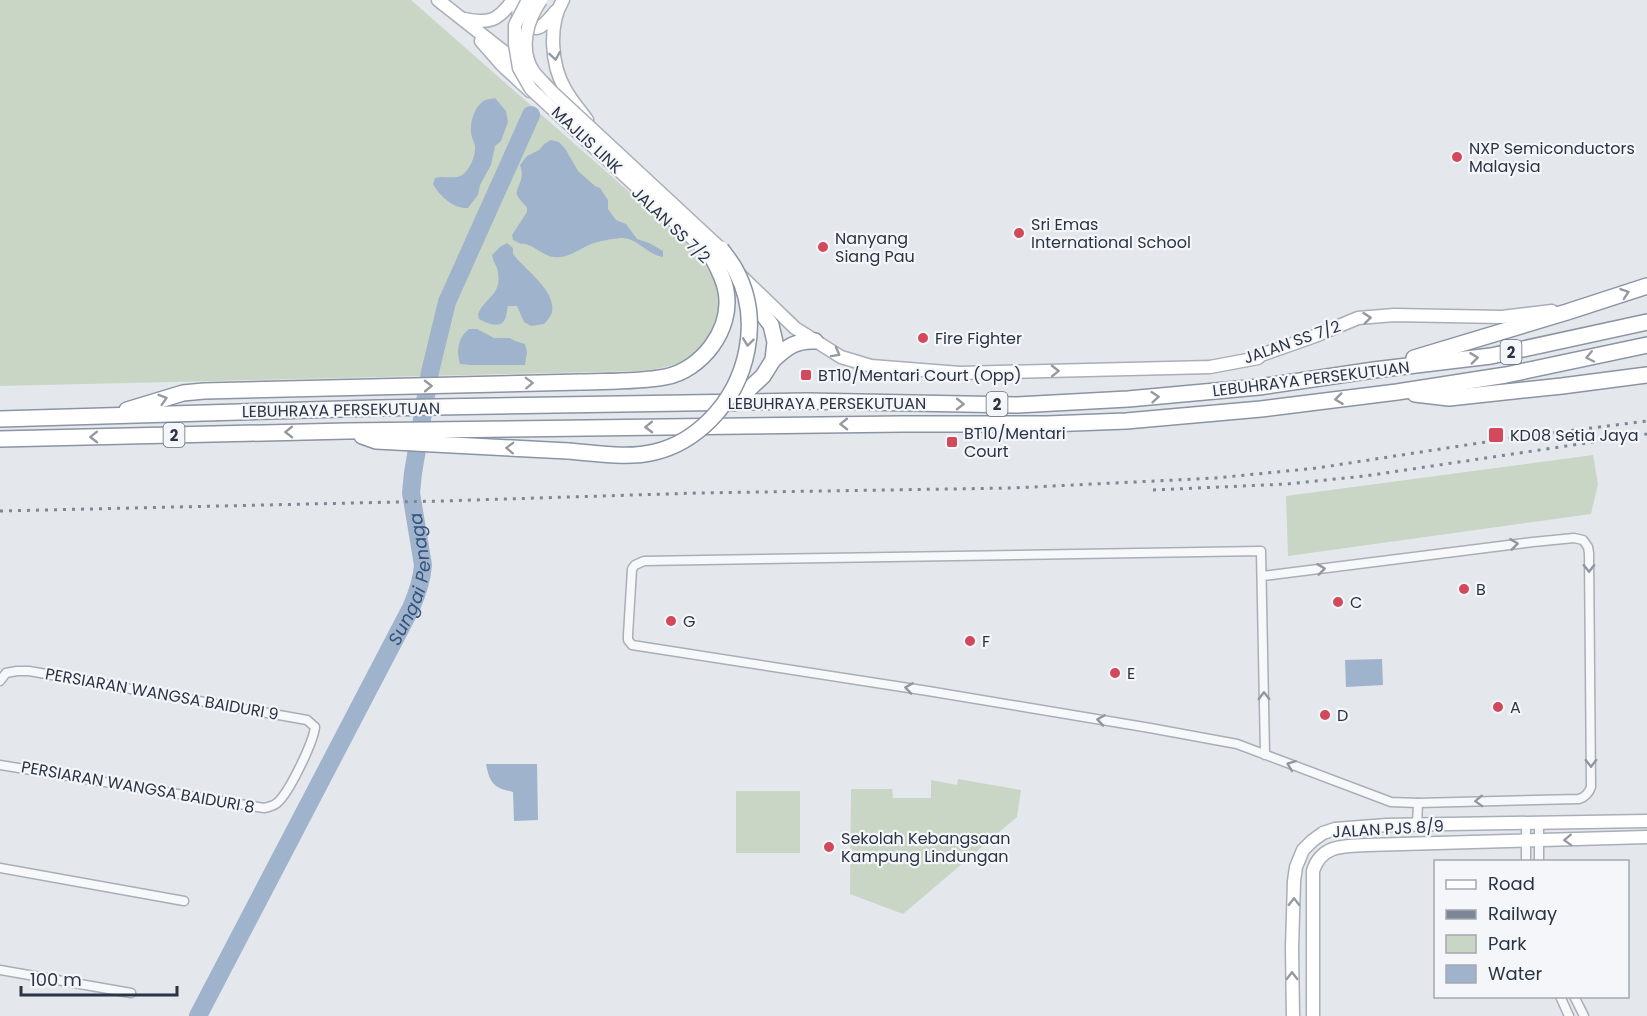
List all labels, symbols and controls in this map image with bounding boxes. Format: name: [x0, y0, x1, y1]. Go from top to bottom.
one-way arrow: [548, 51, 561, 61]
street label: MAJLIS LINK: [547, 101, 628, 179]
place label: NXP Semiconductors Malaysia: [1469, 137, 1635, 178]
marker: NXP Semiconductors Malaysia: [1450, 150, 1464, 164]
street label: JALAN SS 7/2: [627, 182, 715, 268]
place label: Sri Emas International School: [1031, 213, 1191, 254]
marker: Sri Emas International School: [1012, 226, 1026, 240]
place label: Nanyang Siang Pau: [835, 227, 915, 268]
marker: Nanyang Siang Pau: [816, 240, 830, 254]
one-way arrow: [1619, 288, 1630, 300]
one-way arrow: [1362, 312, 1372, 325]
street label: JALAN SS 7/2: [1240, 315, 1344, 369]
place label: Fire Fighter: [935, 327, 1022, 350]
marker: Fire Fighter: [916, 331, 930, 345]
one-way arrow: [742, 337, 755, 347]
road number: 2: [1500, 340, 1522, 364]
one-way arrow: [830, 346, 840, 357]
one-way arrow: [1585, 350, 1595, 363]
one-way arrow: [1469, 352, 1478, 365]
street label: LEBUHRAYA PERSEKUTUAN: [1211, 355, 1411, 403]
place label: BT10/Mentari Court (Opp): [818, 364, 1022, 387]
one-way arrow: [1050, 365, 1059, 377]
marker: BT10/Mentari Court (Opp): [799, 368, 813, 382]
one-way arrow: [525, 377, 534, 390]
one-way arrow: [424, 380, 433, 392]
one-way arrow: [1151, 391, 1160, 404]
street label: LEBUHRAYA PERSEKUTUAN: [728, 392, 926, 415]
road number: 2: [986, 392, 1008, 416]
one-way arrow: [1335, 392, 1344, 405]
one-way arrow: [157, 394, 167, 406]
street label: LEBUHRAYA PERSEKUTUAN: [242, 397, 440, 423]
one-way arrow: [956, 398, 965, 410]
one-way arrow: [839, 418, 848, 431]
one-way arrow: [644, 421, 653, 433]
place label: BT10/Mentari Court: [964, 422, 1066, 463]
road number: 2: [164, 423, 184, 447]
place label: KD08 Setia Jaya: [1510, 424, 1639, 447]
one-way arrow: [284, 426, 293, 438]
marker: KD08 Setia Jaya: [1487, 426, 1505, 444]
one-way arrow: [89, 431, 98, 443]
marker: BT10/Mentari Court: [945, 435, 959, 449]
one-way arrow: [505, 441, 514, 454]
water label: Sungai Penaga: [381, 511, 436, 649]
one-way arrow: [1510, 538, 1519, 551]
one-way arrow: [1316, 563, 1325, 575]
one-way arrow: [1583, 563, 1595, 572]
place label: B: [1476, 578, 1486, 601]
marker: B: [1457, 582, 1471, 596]
place label: C: [1350, 591, 1362, 614]
marker: C: [1331, 595, 1345, 609]
place label: G: [683, 610, 695, 633]
marker: G: [664, 614, 678, 628]
place label: F: [982, 630, 990, 653]
marker: F: [963, 634, 977, 648]
street label: PERSIARAN WANGSA BAIDURI 9: [44, 662, 280, 726]
place label: E: [1127, 662, 1135, 685]
marker: E: [1108, 666, 1122, 680]
one-way arrow: [904, 682, 914, 695]
one-way arrow: [1258, 692, 1270, 701]
place label: A: [1510, 696, 1521, 719]
marker: A: [1491, 700, 1505, 714]
place label: D: [1337, 704, 1348, 727]
marker: D: [1318, 708, 1332, 722]
one-way arrow: [1097, 714, 1107, 727]
street label: PERSIARAN WANGSA BAIDURI 8: [20, 755, 256, 819]
one-way arrow: [1584, 758, 1597, 767]
one-way arrow: [1286, 759, 1296, 772]
one-way arrow: [1474, 795, 1483, 808]
street label: JALAN PJS 8/9: [1332, 815, 1444, 843]
place label: Sekolah Kebangsaan Kampung Lindungan: [841, 827, 1010, 868]
one-way arrow: [1564, 833, 1573, 846]
marker: Sekolah Kebangsaan Kampung Lindungan: [822, 840, 836, 854]
legend: [1434, 860, 1629, 998]
text: Road: [1488, 871, 1535, 896]
one-way arrow: [1287, 898, 1300, 907]
text: Railway: [1488, 901, 1557, 926]
text: Park: [1488, 931, 1527, 956]
scale bar: [21, 959, 177, 997]
text: Water: [1488, 961, 1542, 986]
text: 100 m: [30, 967, 82, 992]
one-way arrow: [1286, 972, 1298, 981]

